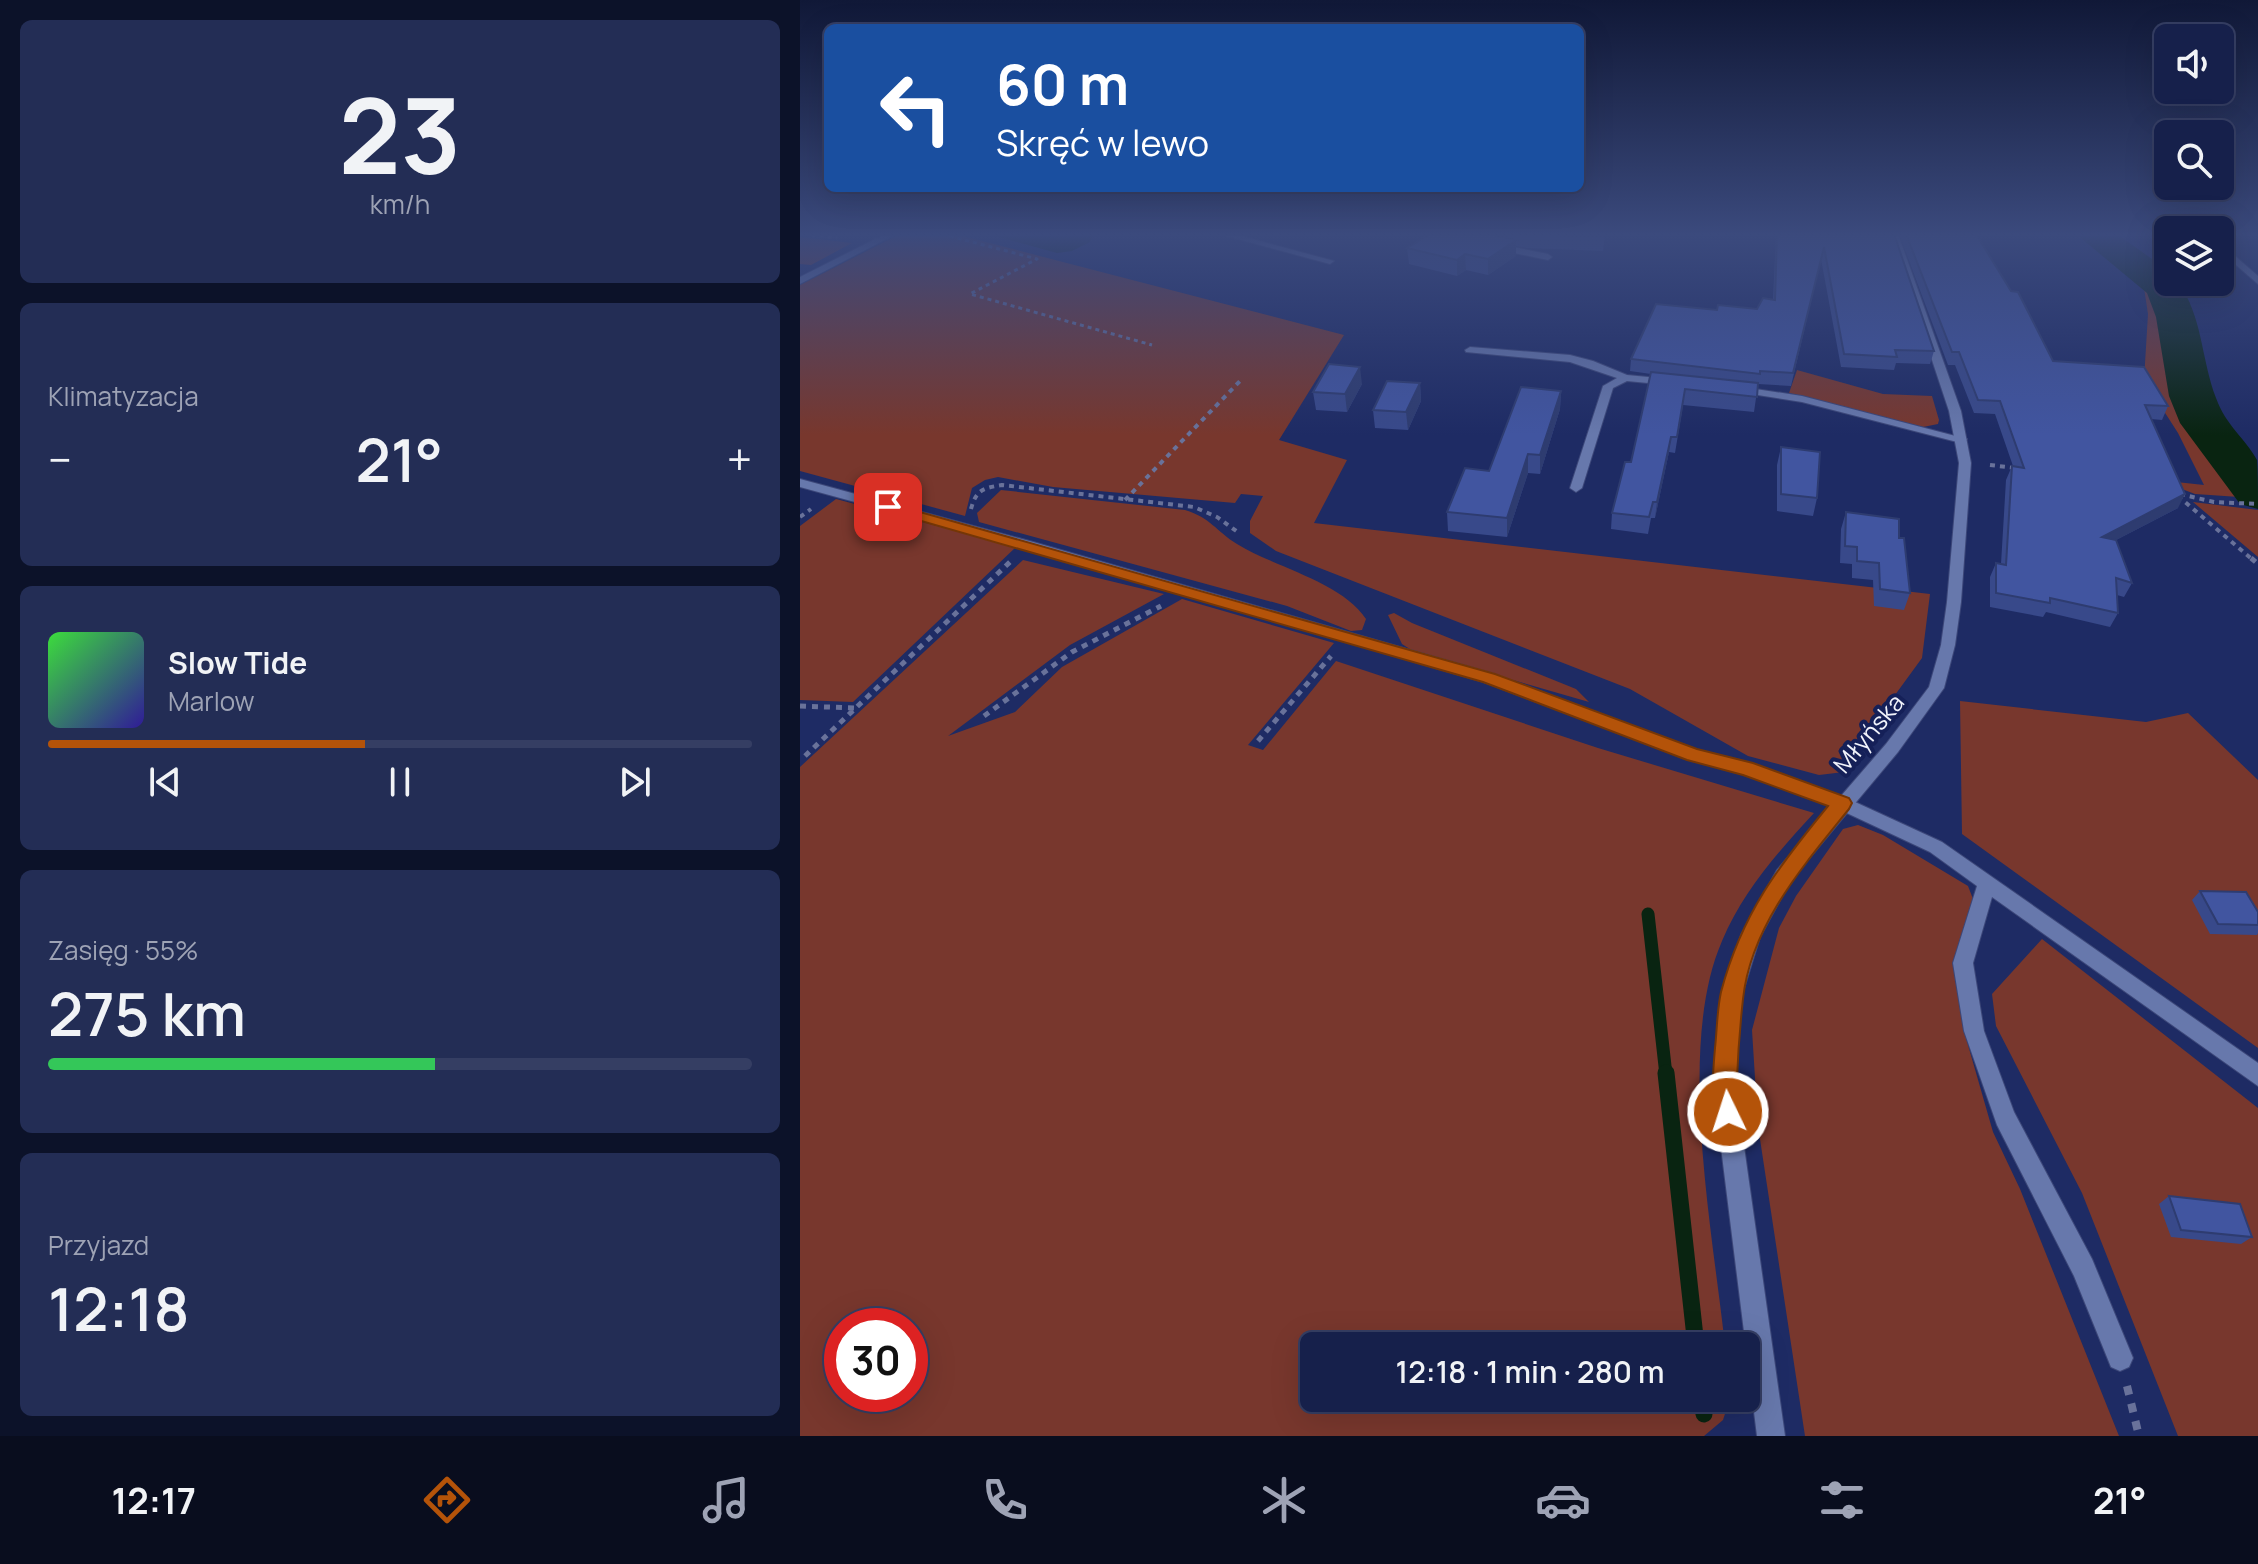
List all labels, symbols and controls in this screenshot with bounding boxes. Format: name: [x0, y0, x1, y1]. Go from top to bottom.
map controls: [2154, 24, 2234, 296]
button: sound: [2154, 24, 2234, 104]
text: 60 m: [996, 45, 1129, 122]
icon: left: [864, 56, 968, 160]
text: 23: [339, 63, 461, 205]
text: Skręć w lewo: [996, 118, 1209, 167]
button: search: [2154, 120, 2234, 200]
text: km/h: [370, 186, 430, 222]
button: layers: [2154, 216, 2234, 296]
text: Klimatyzacja: [48, 378, 199, 414]
text: 21°: [355, 418, 443, 500]
text: −: [48, 429, 72, 489]
text: +: [727, 429, 752, 489]
pin: [854, 473, 922, 541]
icon: arrive: [866, 485, 910, 529]
text: Slow Tide: [168, 642, 307, 683]
text: Marlow: [168, 683, 255, 719]
street label: Młyńska: [1825, 686, 1911, 780]
icon: previous: [143, 760, 187, 804]
icon: pause: [378, 760, 422, 804]
icon: next: [613, 760, 657, 804]
text: Zasięg · 55%: [48, 932, 198, 968]
text: 275 km: [48, 972, 246, 1054]
position arrow: [1686, 1070, 1770, 1154]
text: Przyjazd: [48, 1227, 149, 1263]
text: 12:18: [48, 1267, 190, 1349]
speed limit sign: 30: [824, 1308, 928, 1412]
text: 12:18 · 1 min · 280 m: [1396, 1351, 1664, 1392]
icon: directions: [419, 1472, 475, 1528]
icon: music: [698, 1472, 754, 1528]
icon: phone: [977, 1472, 1033, 1528]
icon: climate: [1256, 1472, 1312, 1528]
icon: car: [1535, 1472, 1591, 1528]
icon: filters: [1814, 1472, 1870, 1528]
text: 12:17: [112, 1476, 196, 1525]
text: 21°: [2093, 1476, 2146, 1525]

